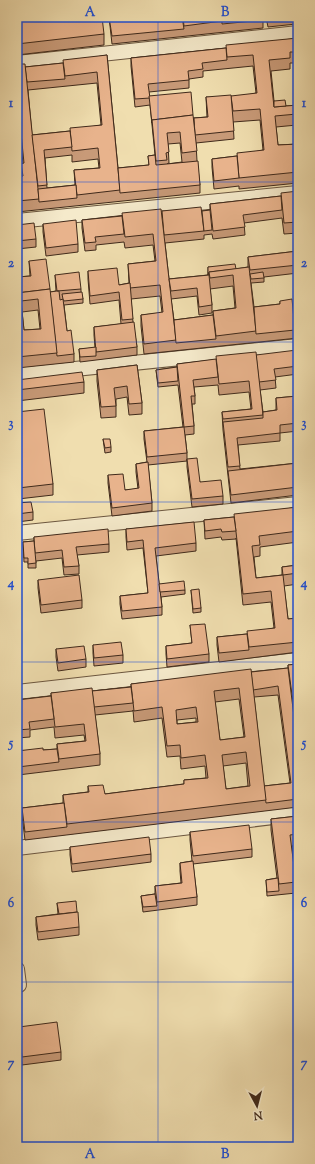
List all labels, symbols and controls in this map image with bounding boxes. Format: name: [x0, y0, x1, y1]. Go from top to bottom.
text: A: [85, 4, 96, 22]
text: B: [221, 4, 230, 22]
text: 1: [9, 95, 14, 113]
text: 1: [302, 95, 307, 113]
text: 2: [8, 255, 15, 273]
text: 2: [301, 255, 308, 273]
text: 3: [8, 415, 14, 433]
text: 3: [301, 415, 307, 433]
text: 4: [7, 575, 15, 593]
text: 4: [300, 575, 308, 593]
text: 5: [8, 735, 14, 753]
text: 5: [301, 735, 307, 753]
text: 6: [8, 895, 15, 913]
text: 6: [301, 895, 308, 913]
text: 7: [8, 1055, 15, 1073]
text: 7: [301, 1055, 308, 1073]
north arrow: [237, 1086, 277, 1126]
text: N: [253, 1106, 264, 1123]
text: A: [85, 1146, 96, 1164]
text: B: [221, 1146, 230, 1164]

